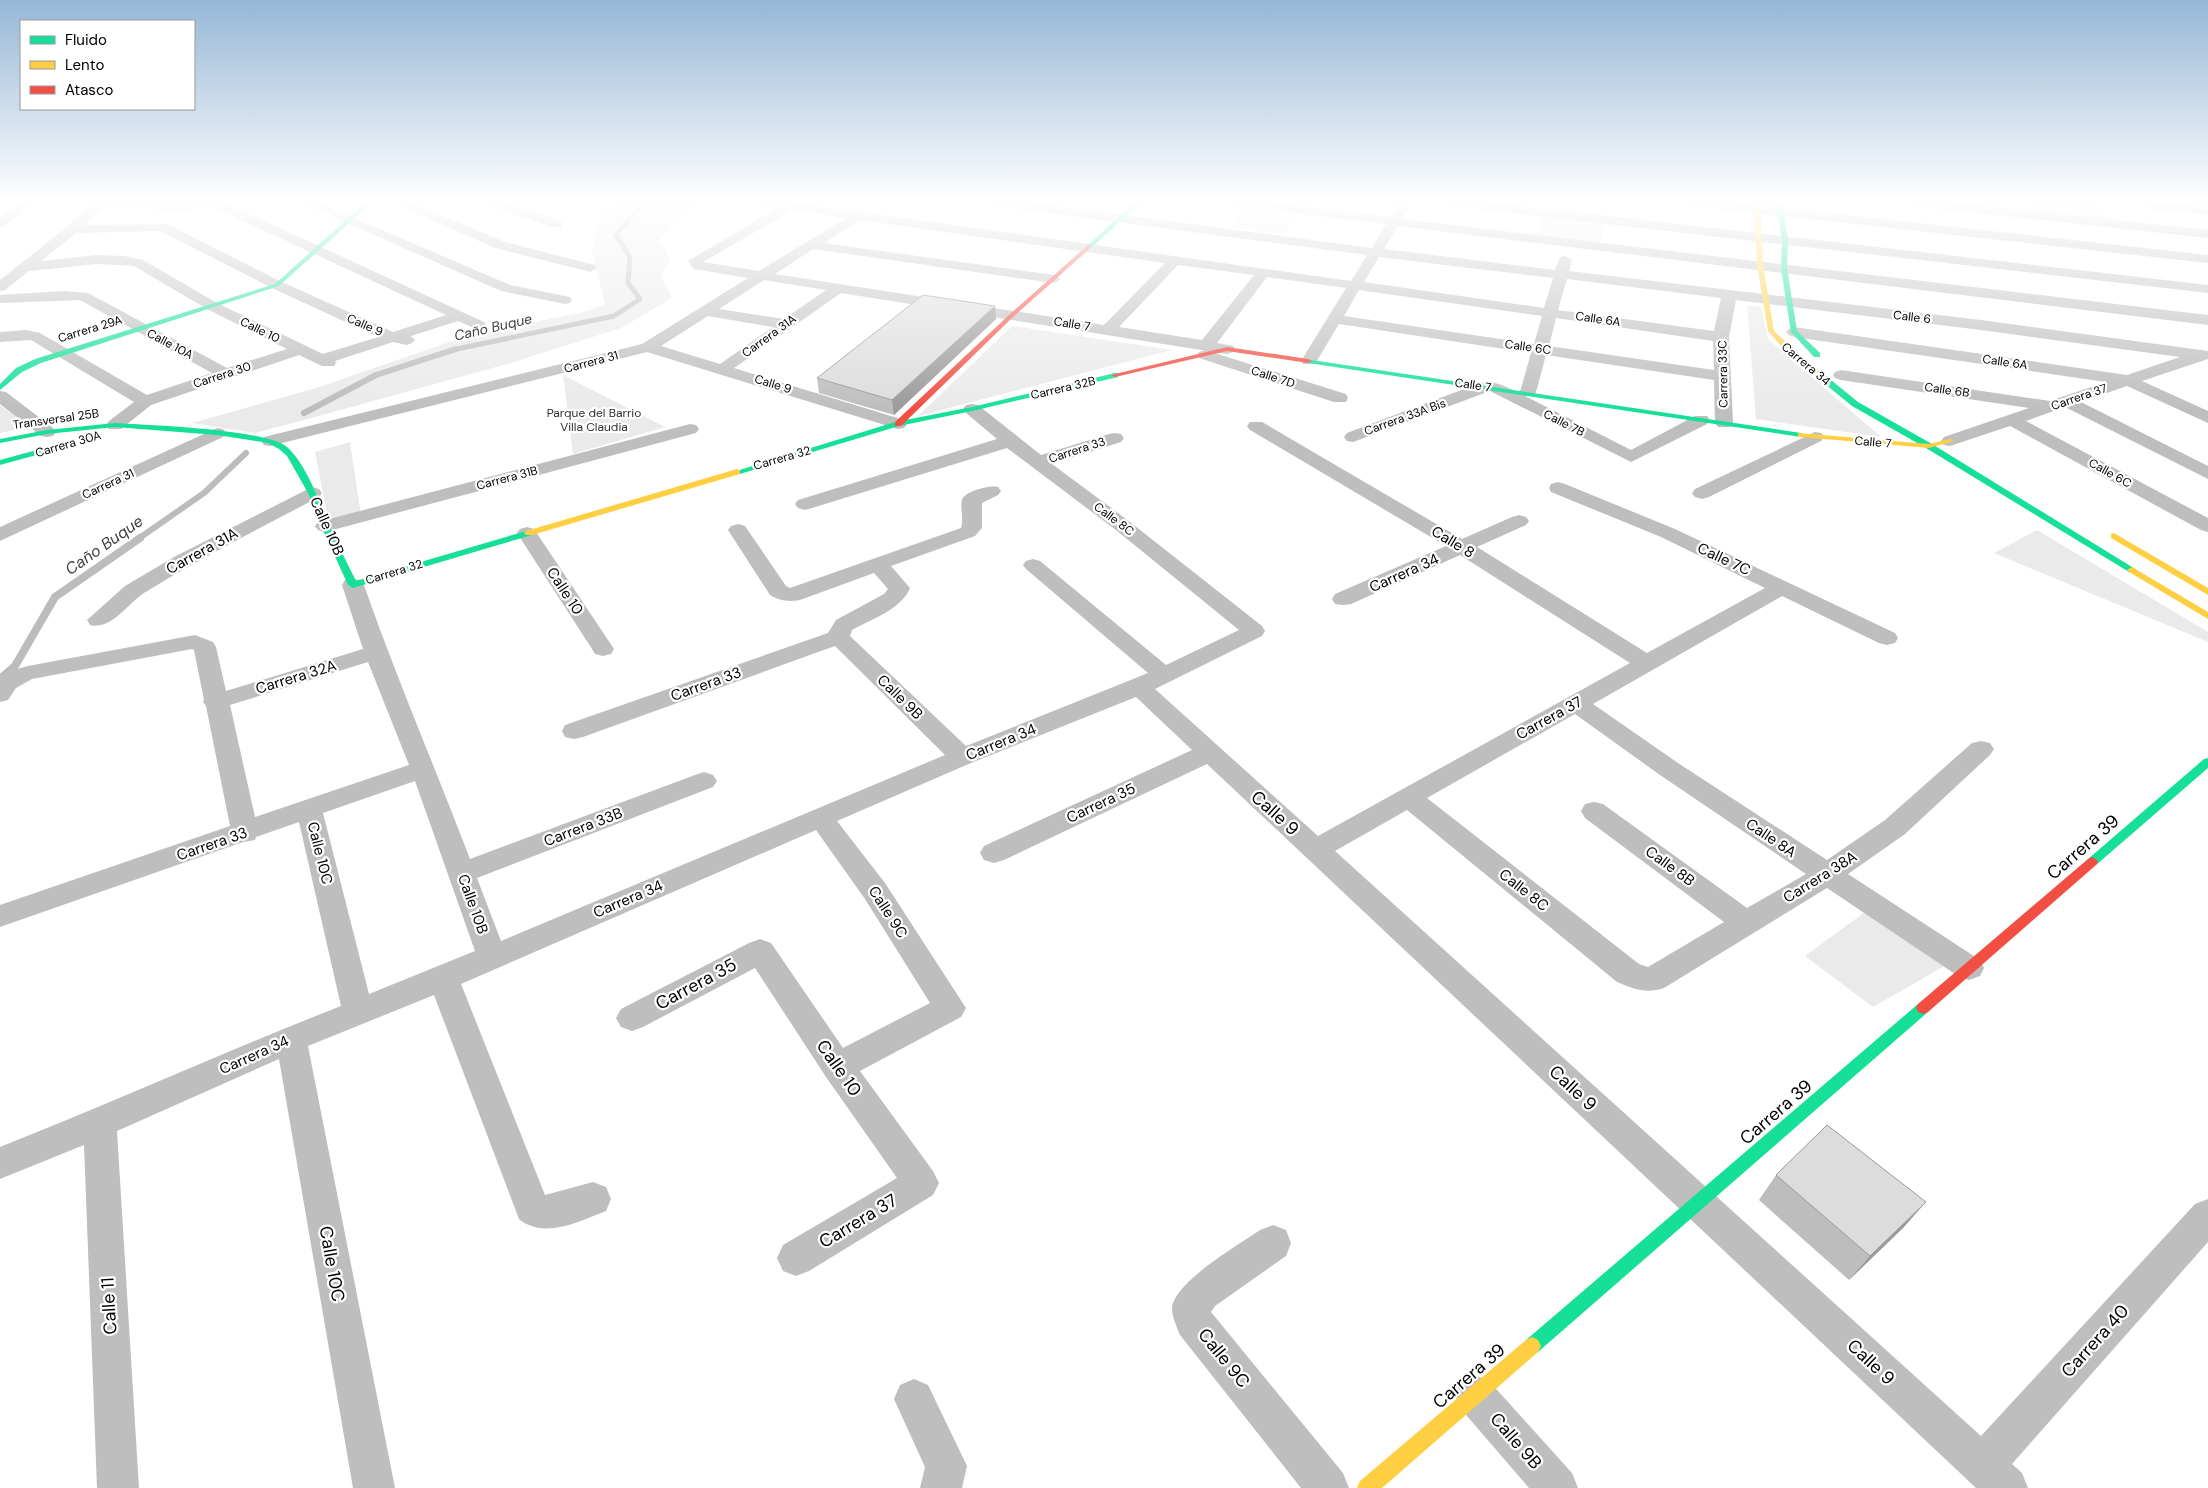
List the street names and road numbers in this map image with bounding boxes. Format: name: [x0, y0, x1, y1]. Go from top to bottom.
street label: Calle 6: [1892, 307, 1932, 327]
street label: Calle 6A: [1574, 308, 1622, 330]
street label: Calle 9: [344, 310, 386, 340]
street label: Carrera 31A: [739, 311, 799, 361]
street label: Carrera 29A: [56, 312, 124, 346]
street label: Calle 7: [1053, 313, 1091, 335]
street label: Calle 10: [237, 314, 283, 346]
street label: Calle 10A: [144, 325, 196, 363]
street label: Calle 6C: [1504, 336, 1553, 358]
street label: Carrera 34: [1778, 339, 1834, 389]
street label: Carrera 33C: [1714, 340, 1732, 408]
street label: Carrera 31: [562, 347, 620, 377]
street label: Calle 6A: [1981, 351, 2029, 373]
street label: Carrera 30: [191, 358, 253, 392]
street label: Calle 7D: [1249, 362, 1297, 392]
street label: Calle 9: [752, 371, 794, 397]
street label: Carrera 32B: [1029, 373, 1097, 403]
street label: Calle 7: [1454, 375, 1492, 395]
street label: Calle 6B: [1923, 379, 1971, 401]
street label: Carrera 37: [2049, 380, 2109, 414]
street label: Carrera 33A Bis: [1362, 395, 1448, 439]
street label: Transversal 25B: [12, 405, 100, 433]
street label: Calle 7B: [1541, 406, 1587, 440]
street label: Carrera 30A: [33, 427, 103, 461]
street label: Calle 7: [1854, 432, 1892, 452]
street label: Carrera 33: [1046, 433, 1108, 467]
street label: Carrera 32: [752, 442, 813, 474]
street label: Calle 6C: [2086, 455, 2135, 491]
street label: Carrera 31B: [475, 462, 539, 494]
street label: Carrera 31: [80, 465, 136, 503]
street label: Calle 10B: [305, 494, 349, 558]
street label: Calle 8C: [1091, 499, 1138, 540]
street label: Calle 8: [1428, 521, 1478, 563]
street label: Carrera 31A: [163, 523, 242, 579]
street label: Calle 7C: [1694, 538, 1754, 580]
street label: Carrera 34: [1366, 549, 1442, 597]
street label: Carrera 32: [364, 556, 425, 588]
street label: Calle 10: [542, 563, 588, 619]
street label: Carrera 32A: [253, 655, 339, 699]
street label: Carrera 33: [668, 662, 744, 706]
street label: Calle 9B: [873, 670, 927, 724]
street label: Carrera 37: [1512, 692, 1586, 744]
street label: Carrera 34: [963, 719, 1039, 765]
street label: Carrera 35: [1063, 778, 1139, 828]
street label: Calle 9: [1246, 785, 1304, 841]
street label: Carrera 33B: [541, 803, 625, 851]
street label: Carrera 39: [2042, 809, 2124, 885]
street label: Calle 8A: [1742, 814, 1800, 862]
street label: Calle 10C: [303, 820, 337, 887]
street label: Carrera 33: [174, 823, 250, 865]
street label: Calle 8B: [1641, 841, 1699, 891]
street label: Carrera 38A: [1779, 846, 1861, 908]
street label: Calle 8C: [1495, 864, 1553, 916]
street label: Calle 10B: [453, 871, 493, 937]
street label: Carrera 34: [590, 875, 666, 923]
street label: Calle 9C: [864, 882, 912, 942]
street label: Carrera 35: [651, 953, 741, 1015]
street label: Carrera 34: [216, 1031, 292, 1079]
street label: Calle 10: [811, 1035, 867, 1101]
street label: Calle 9: [1544, 1060, 1602, 1116]
street label: Carrera 39: [1735, 1074, 1817, 1150]
street label: Carrera 37: [814, 1188, 902, 1254]
street label: Calle 10C: [314, 1224, 350, 1304]
street label: Calle 11: [96, 1277, 122, 1335]
street label: Carrera 40: [2056, 1299, 2134, 1383]
street label: Calle 9C: [1193, 1323, 1255, 1393]
street label: Calle 9: [1842, 1334, 1900, 1390]
street label: Carrera 39: [1428, 1338, 1510, 1414]
street label: Calle 9B: [1485, 1408, 1547, 1475]

